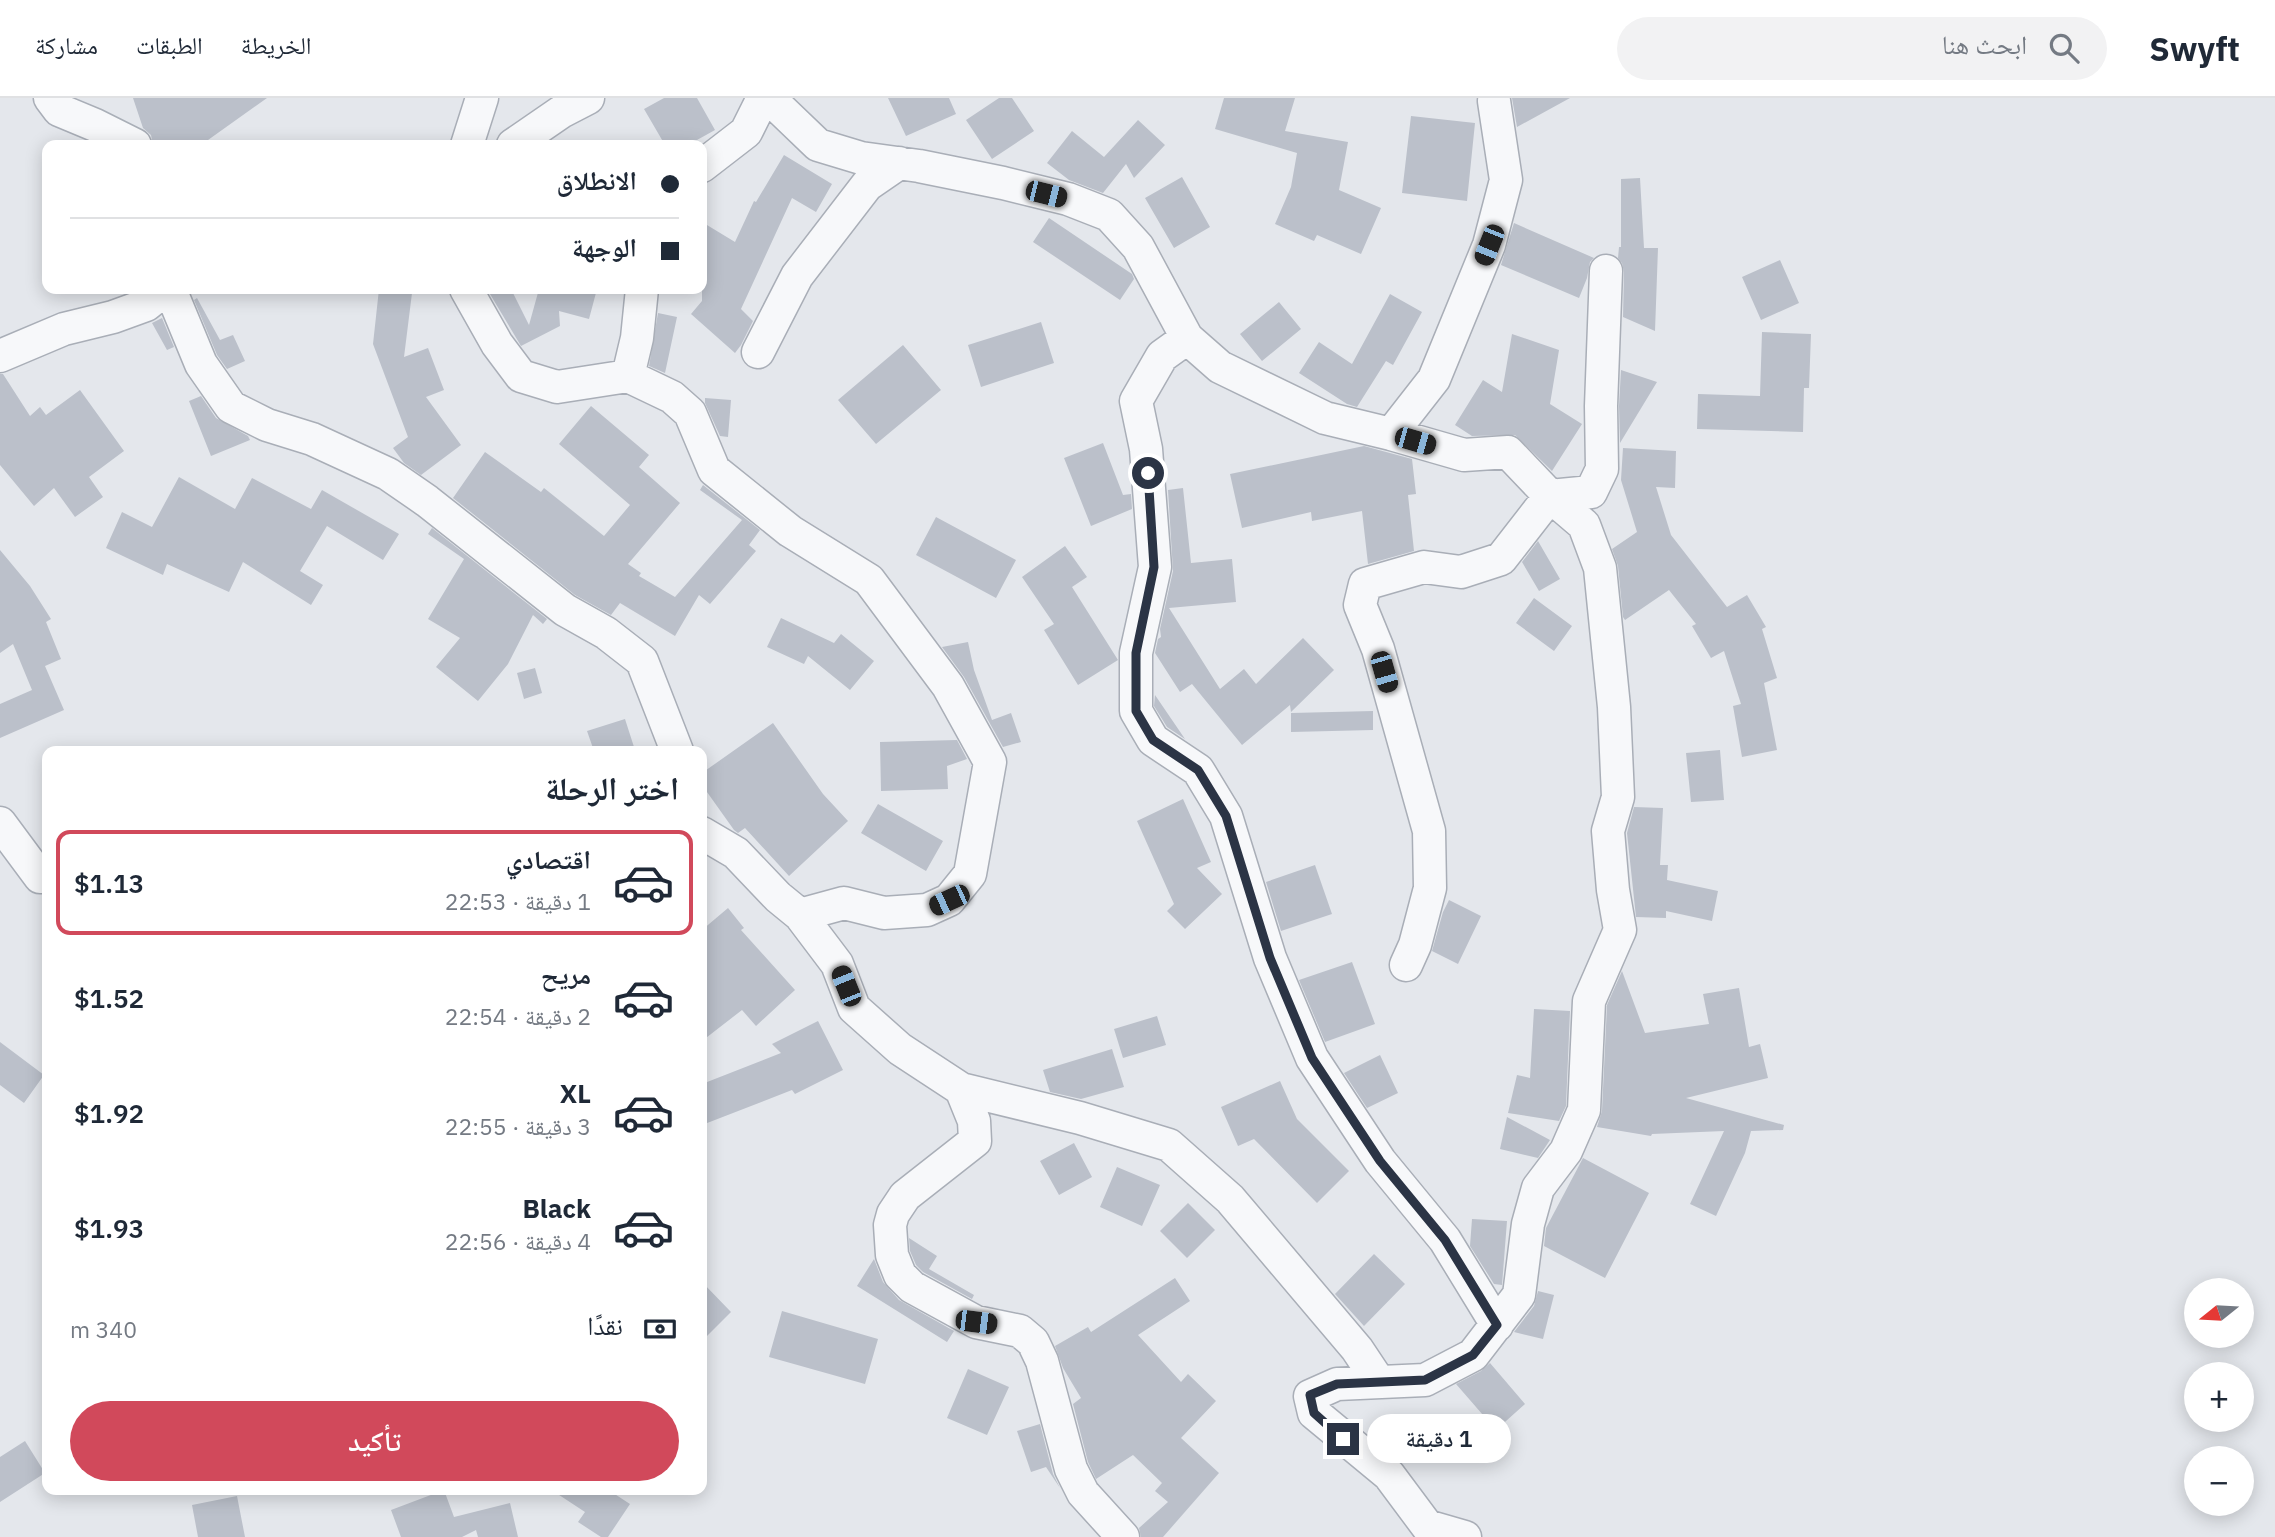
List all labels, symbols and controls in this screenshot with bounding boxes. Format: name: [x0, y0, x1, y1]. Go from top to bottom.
search box: [1617, 17, 2107, 80]
text: ابحث هنا: [1942, 27, 2027, 61]
text: Swyft: [2149, 27, 2240, 70]
text: مشاركة: [35, 29, 98, 61]
text: الطبقات: [136, 29, 203, 61]
text: الخريطة: [241, 29, 311, 61]
icon: search: [2045, 29, 2083, 67]
text: الانطلاق: [557, 163, 637, 197]
car: [1024, 179, 1069, 209]
car: [1472, 222, 1507, 268]
text: الوجهة: [572, 230, 637, 264]
car: [1392, 425, 1439, 457]
route start: [1132, 457, 1164, 489]
car: [1369, 649, 1400, 695]
text: اختر الرحلة: [545, 767, 679, 809]
text: اقتصادي: [506, 842, 591, 876]
icon: car: [612, 851, 675, 914]
text: $1.13: [74, 866, 144, 900]
car: [926, 882, 973, 918]
text: 1 دقيقة · 22:53: [445, 886, 591, 916]
text: مريح: [541, 957, 591, 991]
car: [829, 963, 864, 1009]
icon: car: [612, 966, 675, 1029]
text: $1.52: [74, 981, 144, 1015]
text: 2 دقيقة · 22:54: [445, 1001, 591, 1031]
text: XL: [560, 1076, 591, 1110]
icon: car: [612, 1081, 675, 1144]
text: $1.92: [74, 1096, 144, 1130]
text: 3 دقيقة · 22:55: [445, 1111, 591, 1141]
text: Black: [523, 1191, 591, 1225]
icon: car: [612, 1196, 675, 1259]
text: $1.93: [74, 1211, 144, 1245]
text: 4 دقيقة · 22:56: [445, 1226, 591, 1256]
north arrow: [2184, 1278, 2254, 1348]
map controls: [2184, 1278, 2254, 1516]
text: نقدًا: [587, 1308, 623, 1342]
car: [954, 1309, 999, 1335]
icon: cash: [641, 1310, 679, 1348]
text: 340 m: [70, 1314, 137, 1344]
button: +: [2184, 1362, 2254, 1432]
button: تأكيد: [70, 1401, 679, 1481]
callout: 1 دقيقة: [1368, 1414, 1511, 1464]
route end: [1327, 1423, 1359, 1455]
text: 1 دقيقة: [1405, 1423, 1473, 1453]
button: −: [2184, 1446, 2254, 1516]

